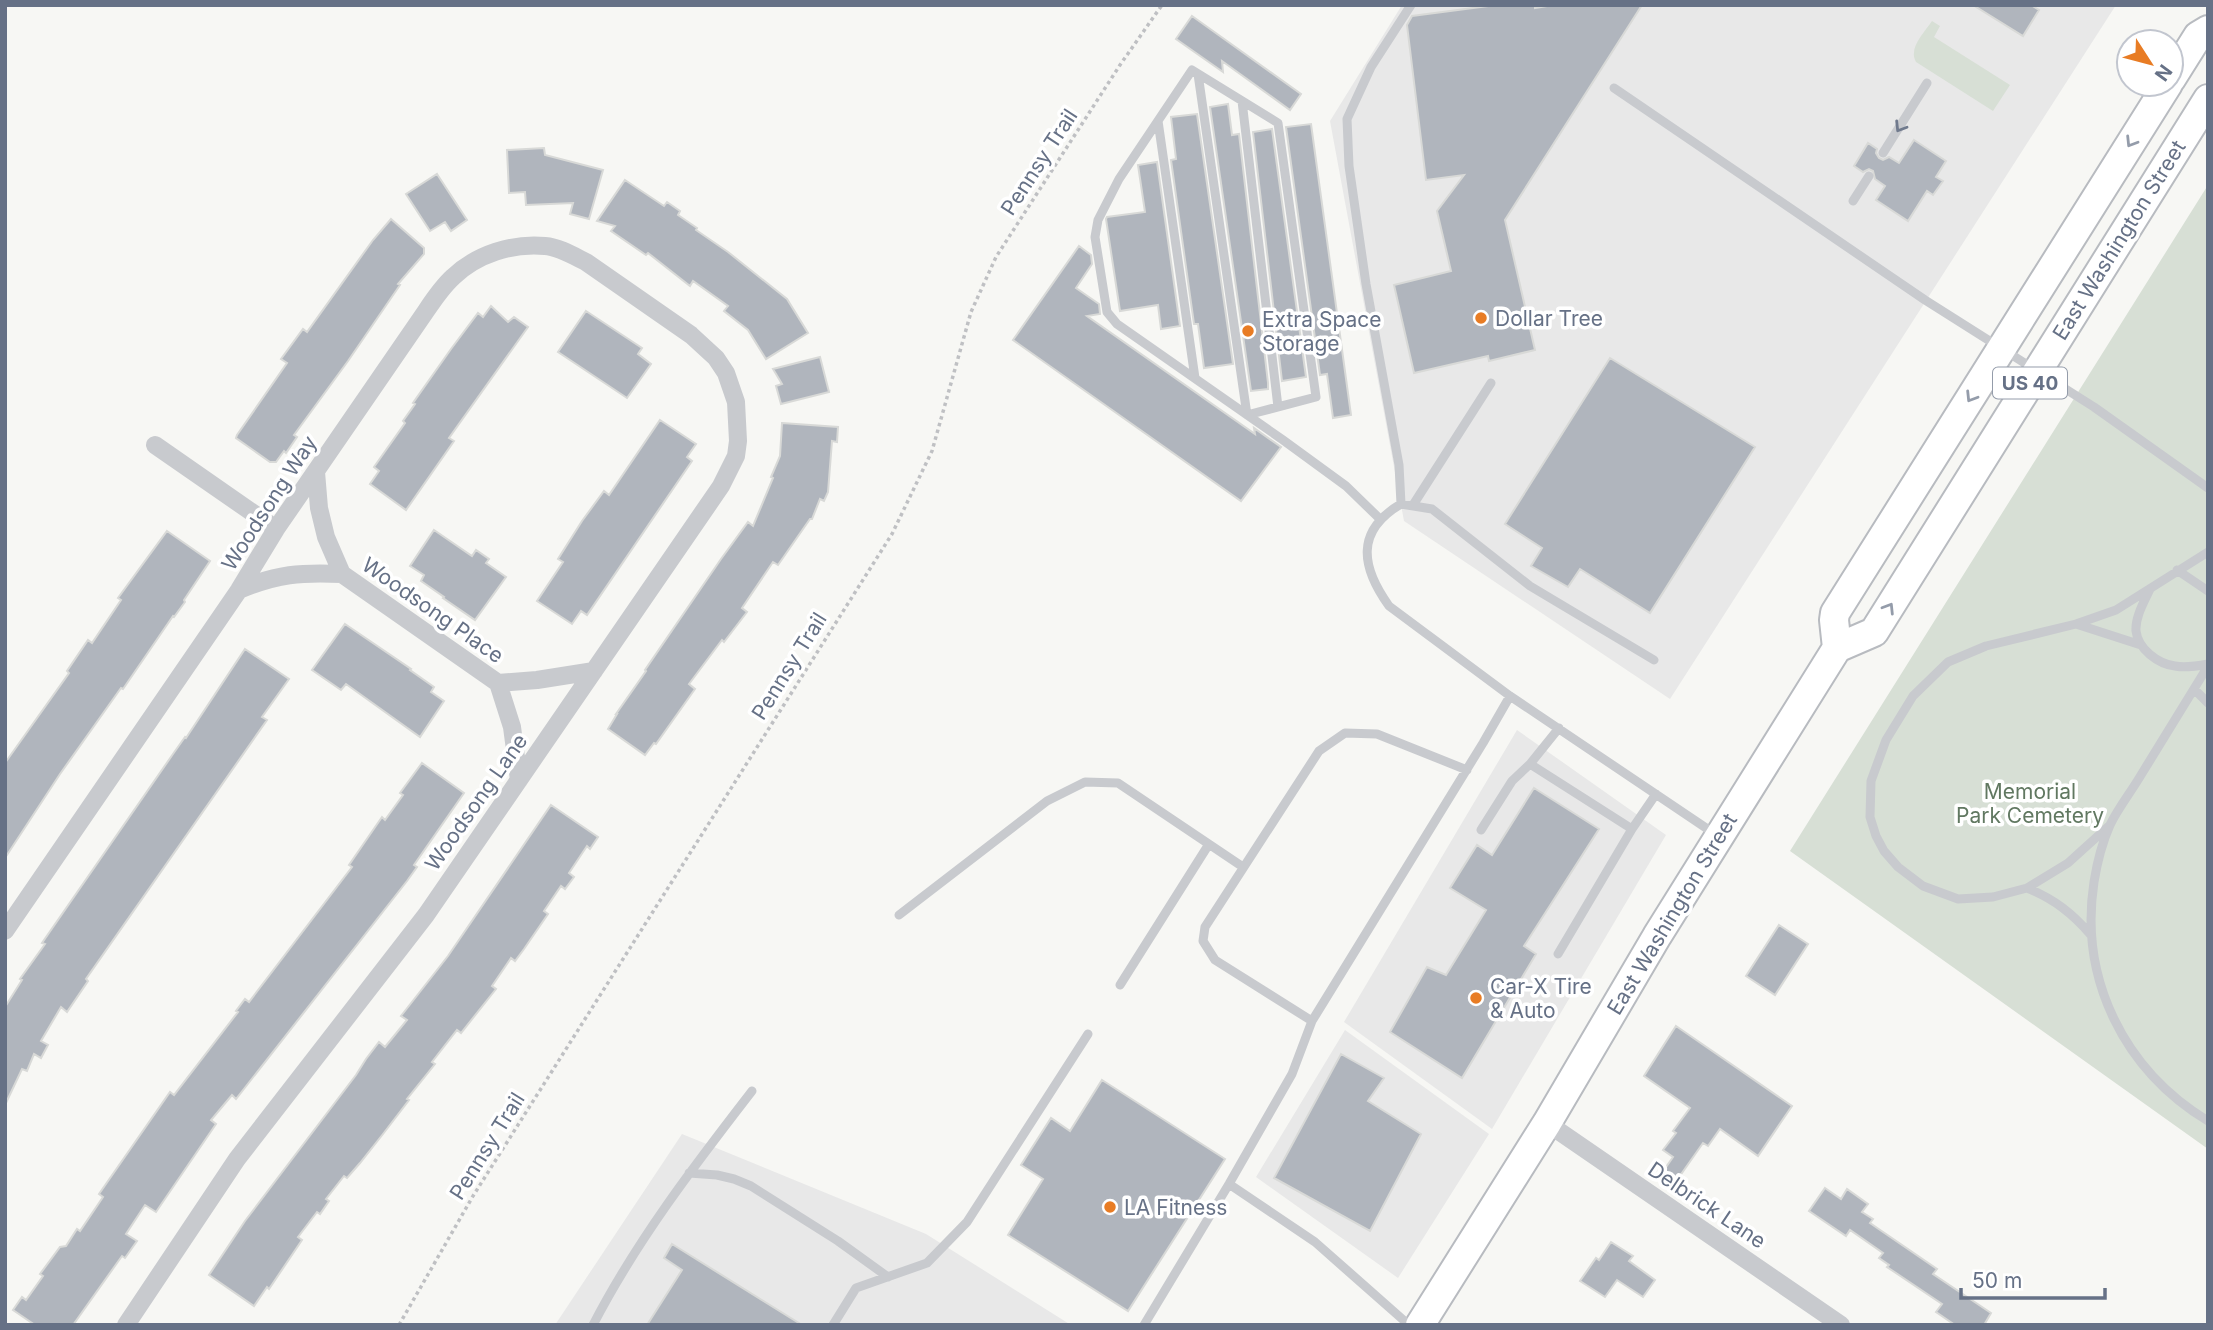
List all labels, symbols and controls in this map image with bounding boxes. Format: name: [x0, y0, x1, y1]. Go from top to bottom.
north arrow: [2115, 28, 2185, 98]
text: N: [2150, 60, 2177, 85]
street label: Pennsy Trail: [995, 104, 1083, 220]
one-way arrow: [1895, 119, 1908, 132]
one-way arrow: [2127, 134, 2140, 147]
street label: East Washington Street: [2047, 136, 2191, 344]
place label: Dollar Tree: [1495, 306, 1603, 331]
place label: Extra Space Storage: [1262, 307, 1382, 356]
marker: Dollar Tree: [1473, 310, 1489, 326]
marker: Extra Space Storage: [1240, 323, 1256, 339]
road number: US 40: [1993, 368, 2067, 398]
one-way arrow: [1966, 389, 1979, 402]
street label: Woodsong Way: [216, 431, 322, 575]
street label: Woodsong Place: [357, 552, 509, 668]
one-way arrow: [1880, 602, 1893, 615]
street label: Pennsy Trail: [746, 608, 832, 724]
street label: Woodsong Lane: [420, 729, 532, 875]
park label: Memorial Park Cemetery: [1956, 779, 2104, 828]
street label: East Washington Street: [1602, 809, 1742, 1019]
place label: Car-X Tire & Auto: [1490, 974, 1592, 1023]
marker: Car-X Tire & Auto: [1468, 990, 1484, 1006]
street label: Pennsy Trail: [444, 1088, 530, 1204]
street label: Delbrick Lane: [1643, 1156, 1771, 1254]
place label: LA Fitness: [1124, 1195, 1227, 1220]
marker: LA Fitness: [1102, 1199, 1118, 1215]
scale bar: [1961, 1256, 2104, 1300]
text: 50 m: [1972, 1268, 2022, 1293]

